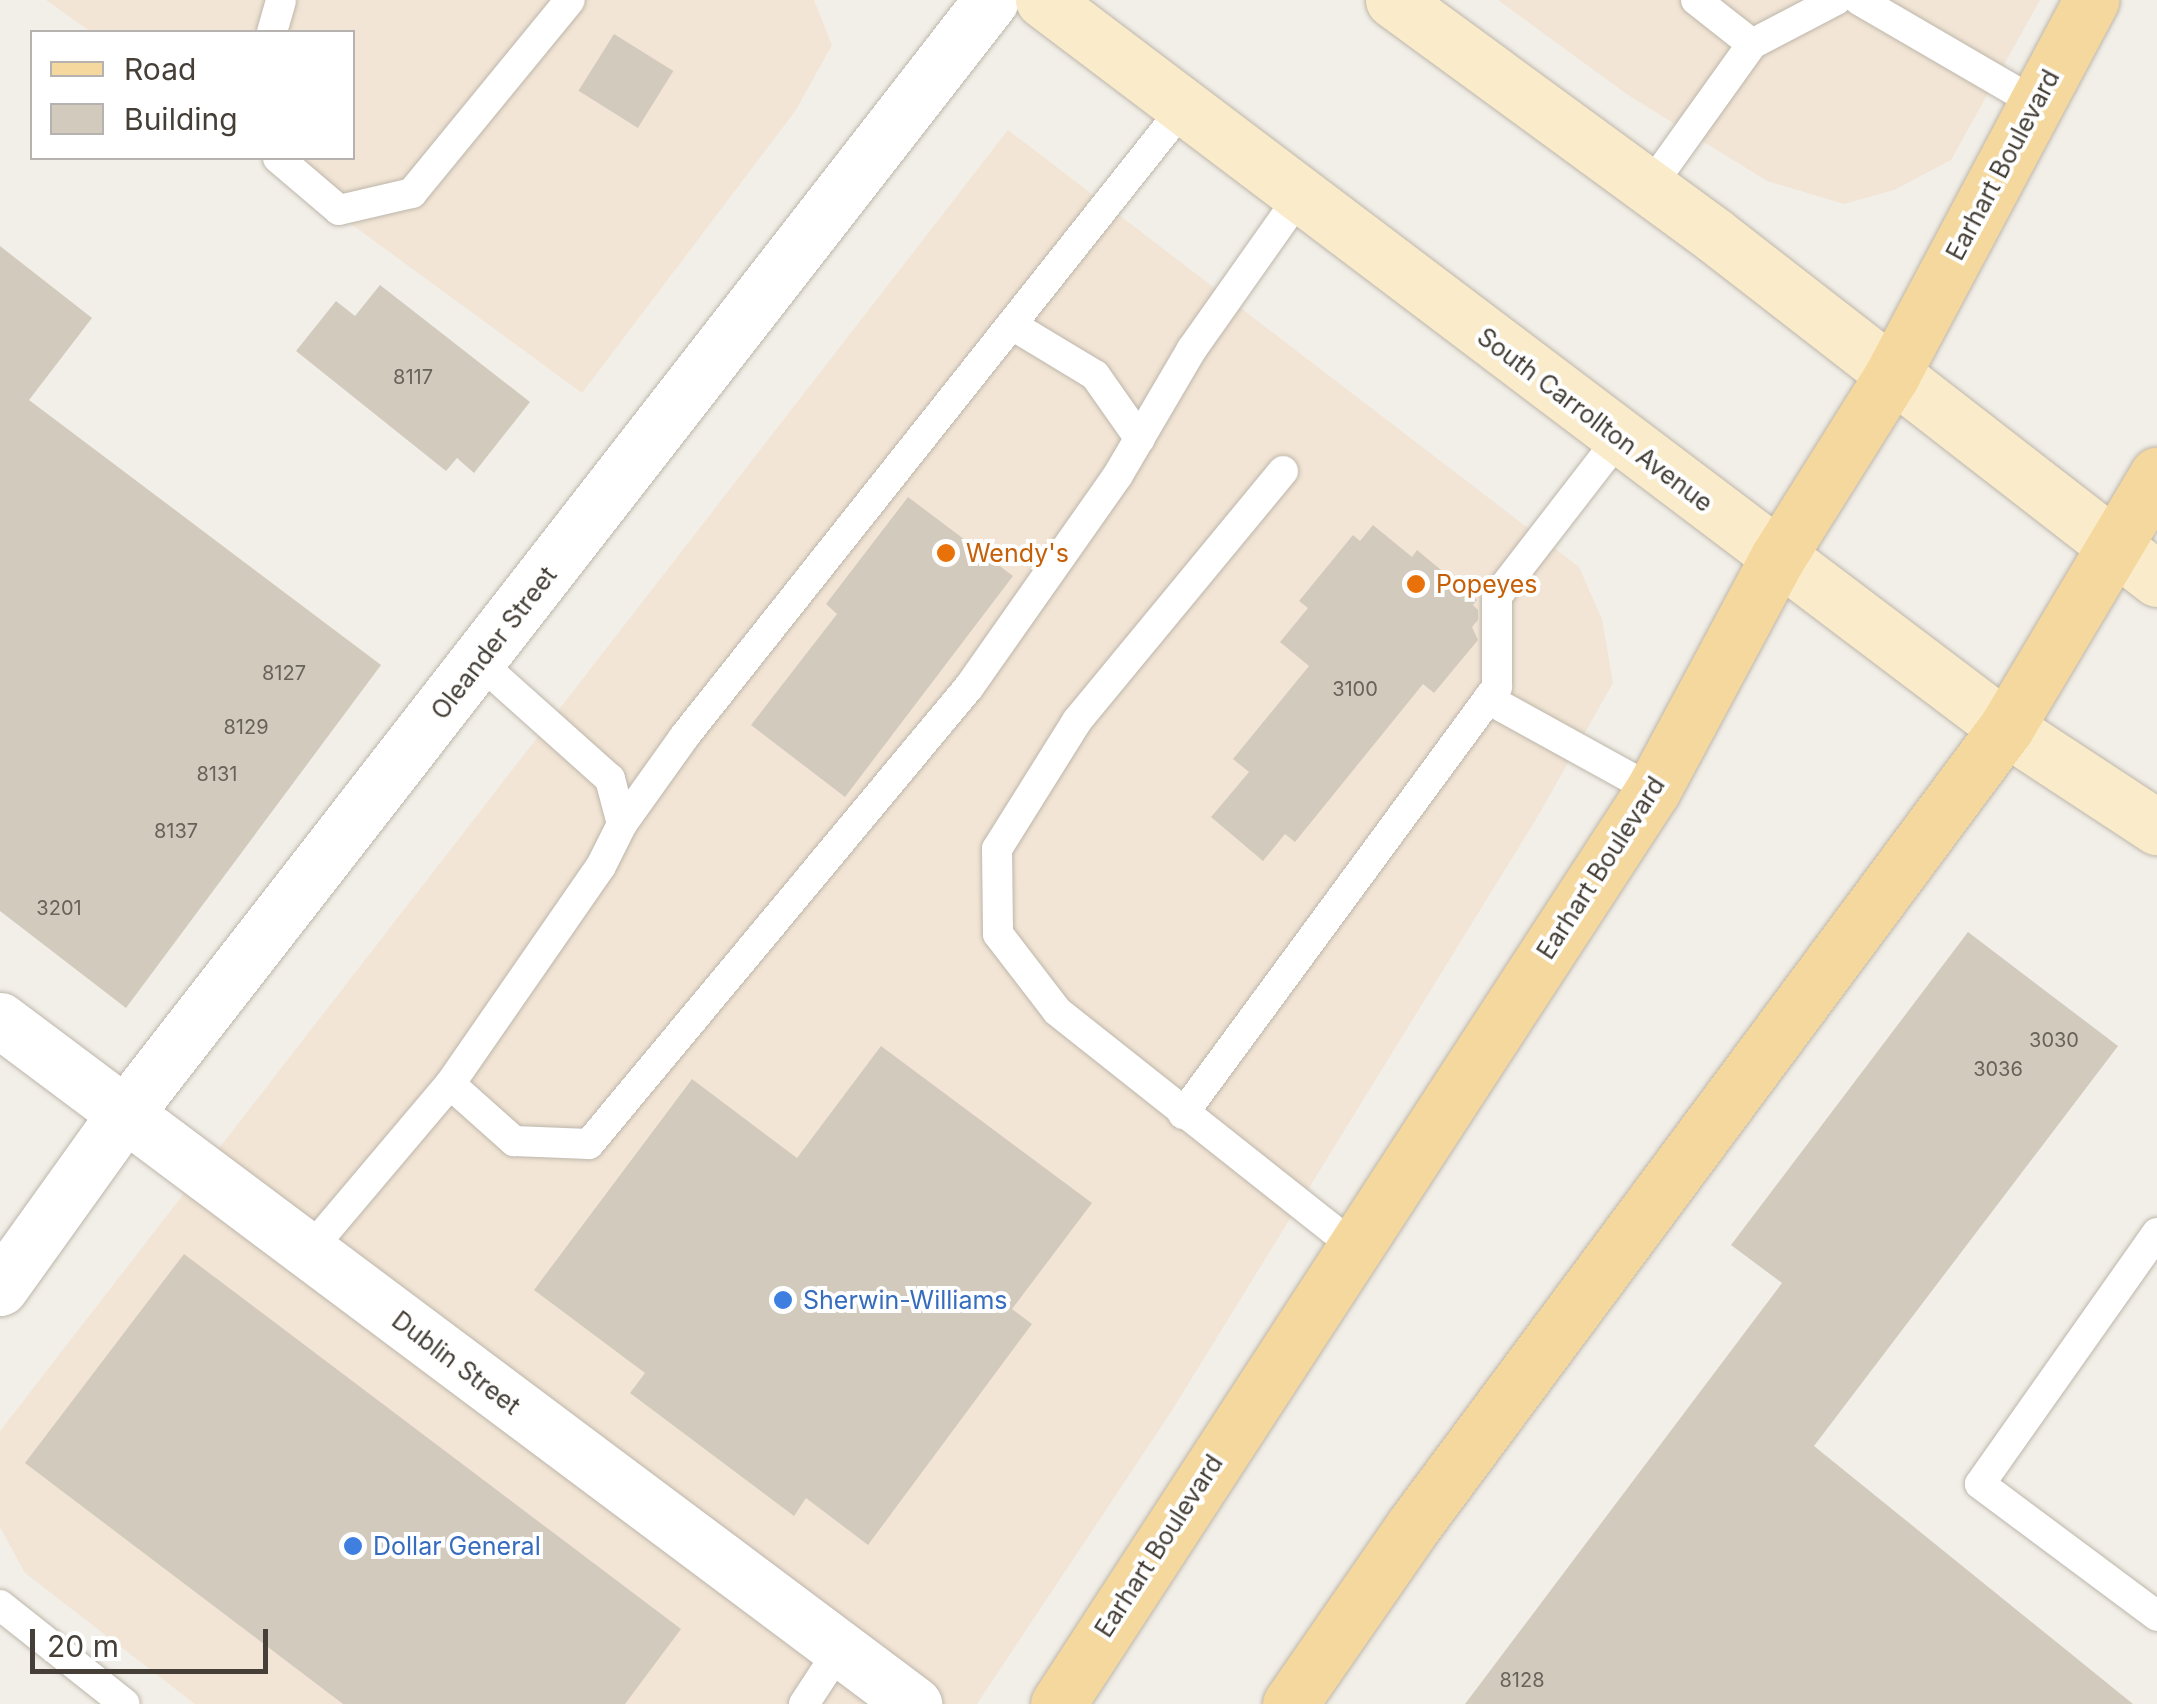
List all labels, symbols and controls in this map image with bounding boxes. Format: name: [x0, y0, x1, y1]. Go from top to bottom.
legend: [30, 30, 355, 160]
text: Road: [124, 51, 196, 87]
street label: Earhart Boulevard: [1940, 65, 2066, 265]
text: Building: [124, 101, 238, 137]
street label: South Carrollton Avenue: [1471, 322, 1719, 518]
house number: 8117: [393, 365, 433, 389]
place label: Wendy's: [966, 538, 1069, 568]
marker: Wendy's: [935, 542, 957, 564]
street label: Oleander Street: [425, 561, 563, 725]
place label: Popeyes: [1436, 569, 1538, 599]
marker: Popeyes: [1405, 573, 1427, 595]
house number: 8127: [262, 661, 306, 685]
house number: 3100: [1332, 677, 1378, 701]
house number: 8129: [223, 715, 269, 739]
house number: 8131: [197, 762, 237, 786]
street label: Earhart Boulevard: [1531, 771, 1671, 965]
house number: 8137: [154, 819, 198, 843]
house number: 3201: [36, 896, 82, 920]
house number: 3030: [2029, 1028, 2079, 1052]
house number: 3036: [1973, 1057, 2023, 1081]
place label: Sherwin-Williams: [803, 1285, 1008, 1315]
marker: Sherwin-Williams: [772, 1289, 794, 1311]
street label: Dublin Street: [386, 1305, 526, 1421]
street label: Earhart Boulevard: [1089, 1449, 1229, 1643]
place label: Dollar General: [373, 1531, 541, 1561]
marker: Dollar General: [342, 1535, 364, 1557]
scale bar: [35, 1609, 272, 1671]
text: 20 m: [47, 1628, 119, 1664]
house number: 8128: [1499, 1668, 1545, 1692]

